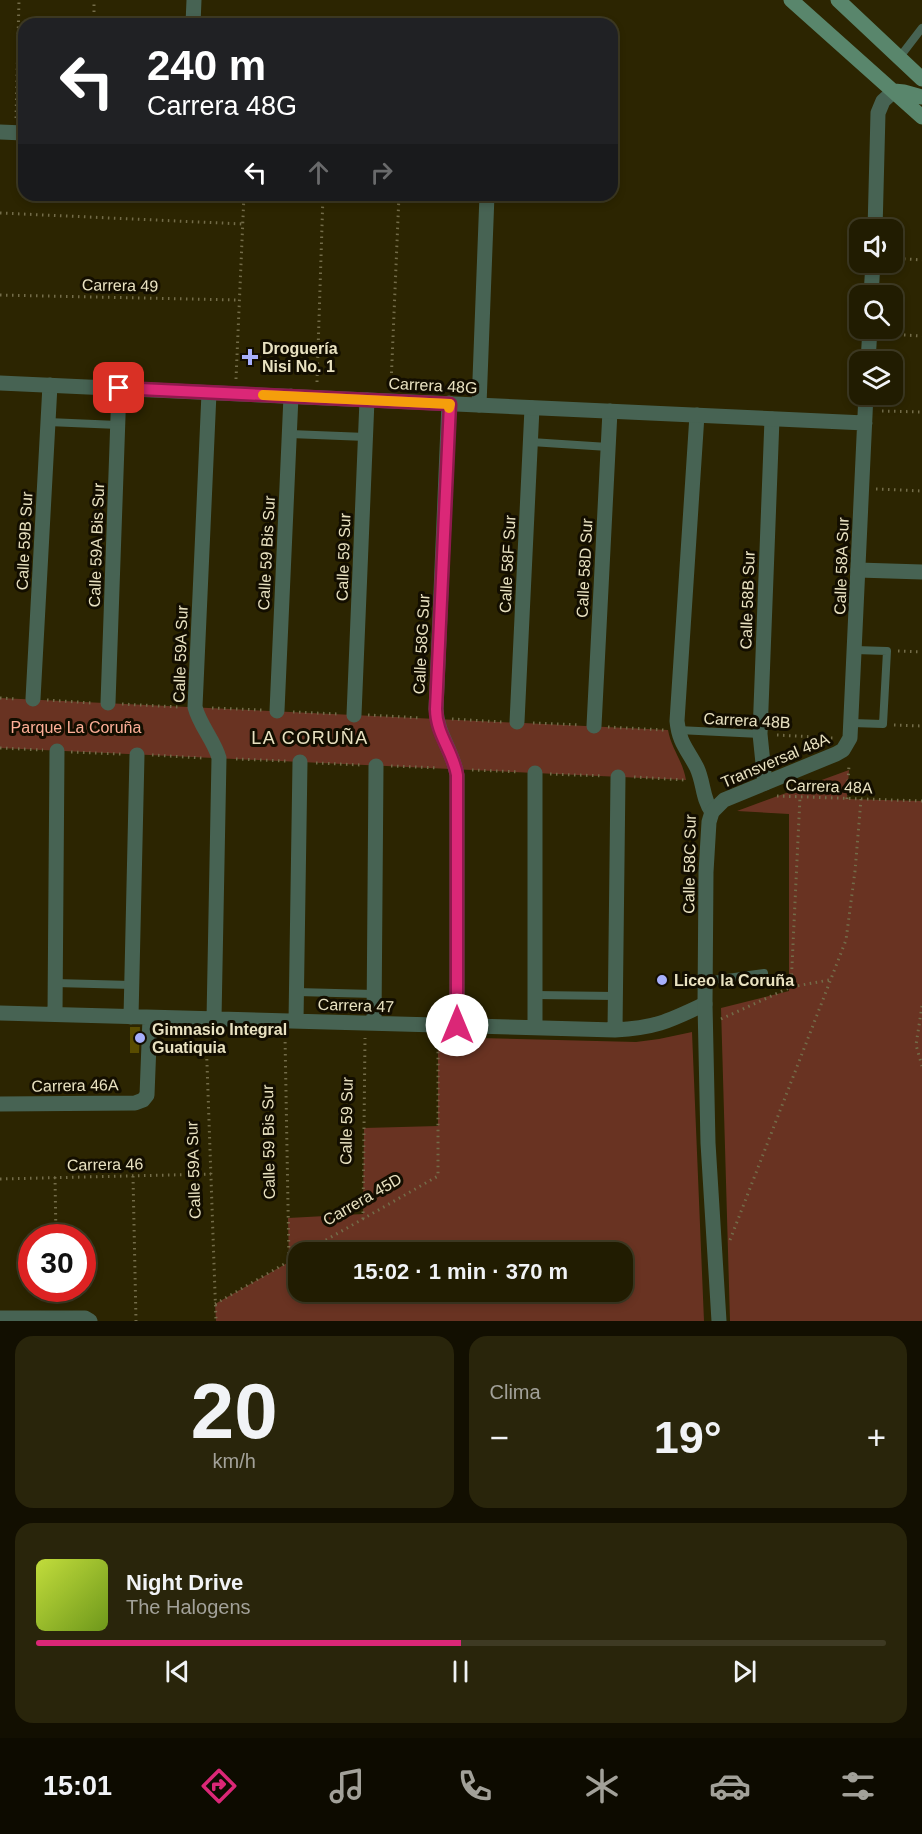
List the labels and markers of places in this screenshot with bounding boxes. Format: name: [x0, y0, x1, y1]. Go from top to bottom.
place label: Droguería Nisi No. 1: [262, 340, 338, 375]
marker: Droguería Nisi No. 1: [243, 350, 257, 364]
pin: [93, 362, 144, 413]
place label: Liceo la Coruña: [674, 972, 794, 989]
marker: Liceo la Coruña: [655, 973, 669, 987]
place label: Gimnasio Integral Guatiquia: [152, 1021, 287, 1056]
marker: Gimnasio Integral Guatiquia: [133, 1031, 147, 1045]

